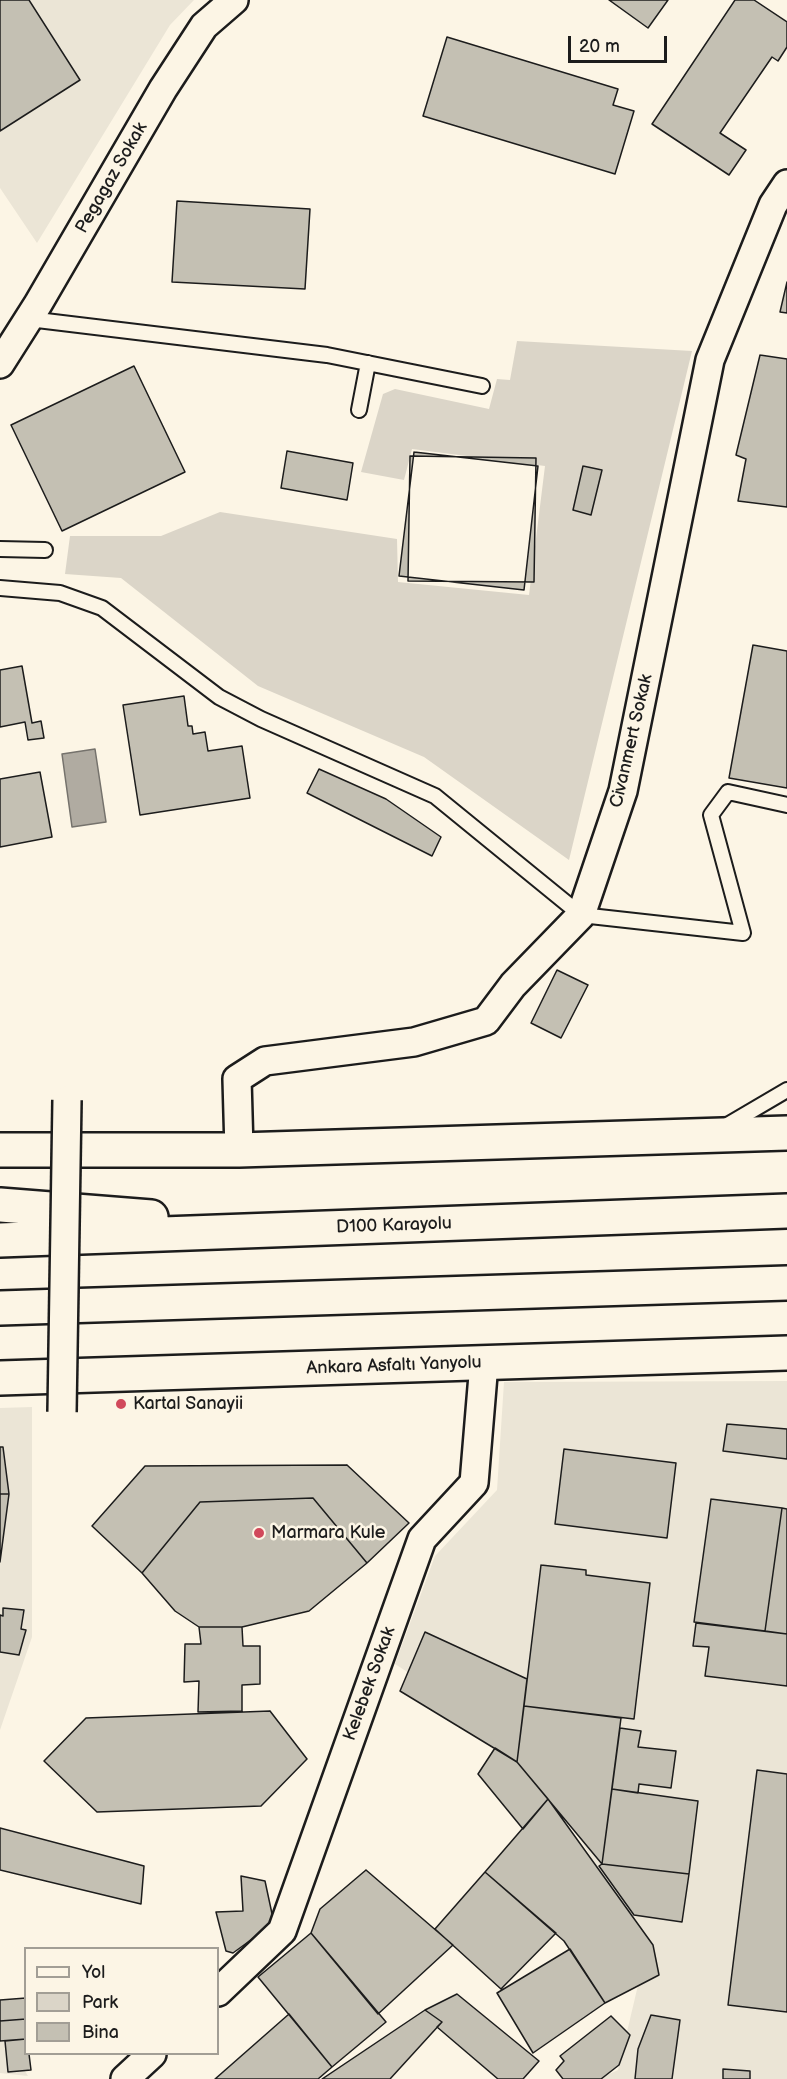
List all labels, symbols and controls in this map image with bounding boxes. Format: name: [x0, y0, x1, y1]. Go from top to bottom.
scale bar: [571, 24, 670, 62]
text: 20 m: [579, 36, 620, 57]
street label: Pegagaz Sokak: [71, 119, 153, 237]
street label: Civanmert Sokak: [606, 672, 658, 810]
street label: D100 Karayolu: [336, 1213, 452, 1239]
street label: Ankara Asfaltı Yanyolu: [306, 1352, 482, 1380]
place label: Kartal Sanayii: [133, 1393, 243, 1415]
marker: Kartal Sanayii: [114, 1397, 128, 1411]
place label: Marmara Kule: [271, 1522, 385, 1544]
marker: Marmara Kule: [252, 1526, 266, 1540]
street label: Kelebek Sokak: [339, 1624, 401, 1744]
legend: [24, 1947, 219, 2055]
text: Yol: [82, 1962, 105, 1983]
text: Park: [82, 1992, 118, 2013]
text: Bina: [82, 2022, 119, 2043]

